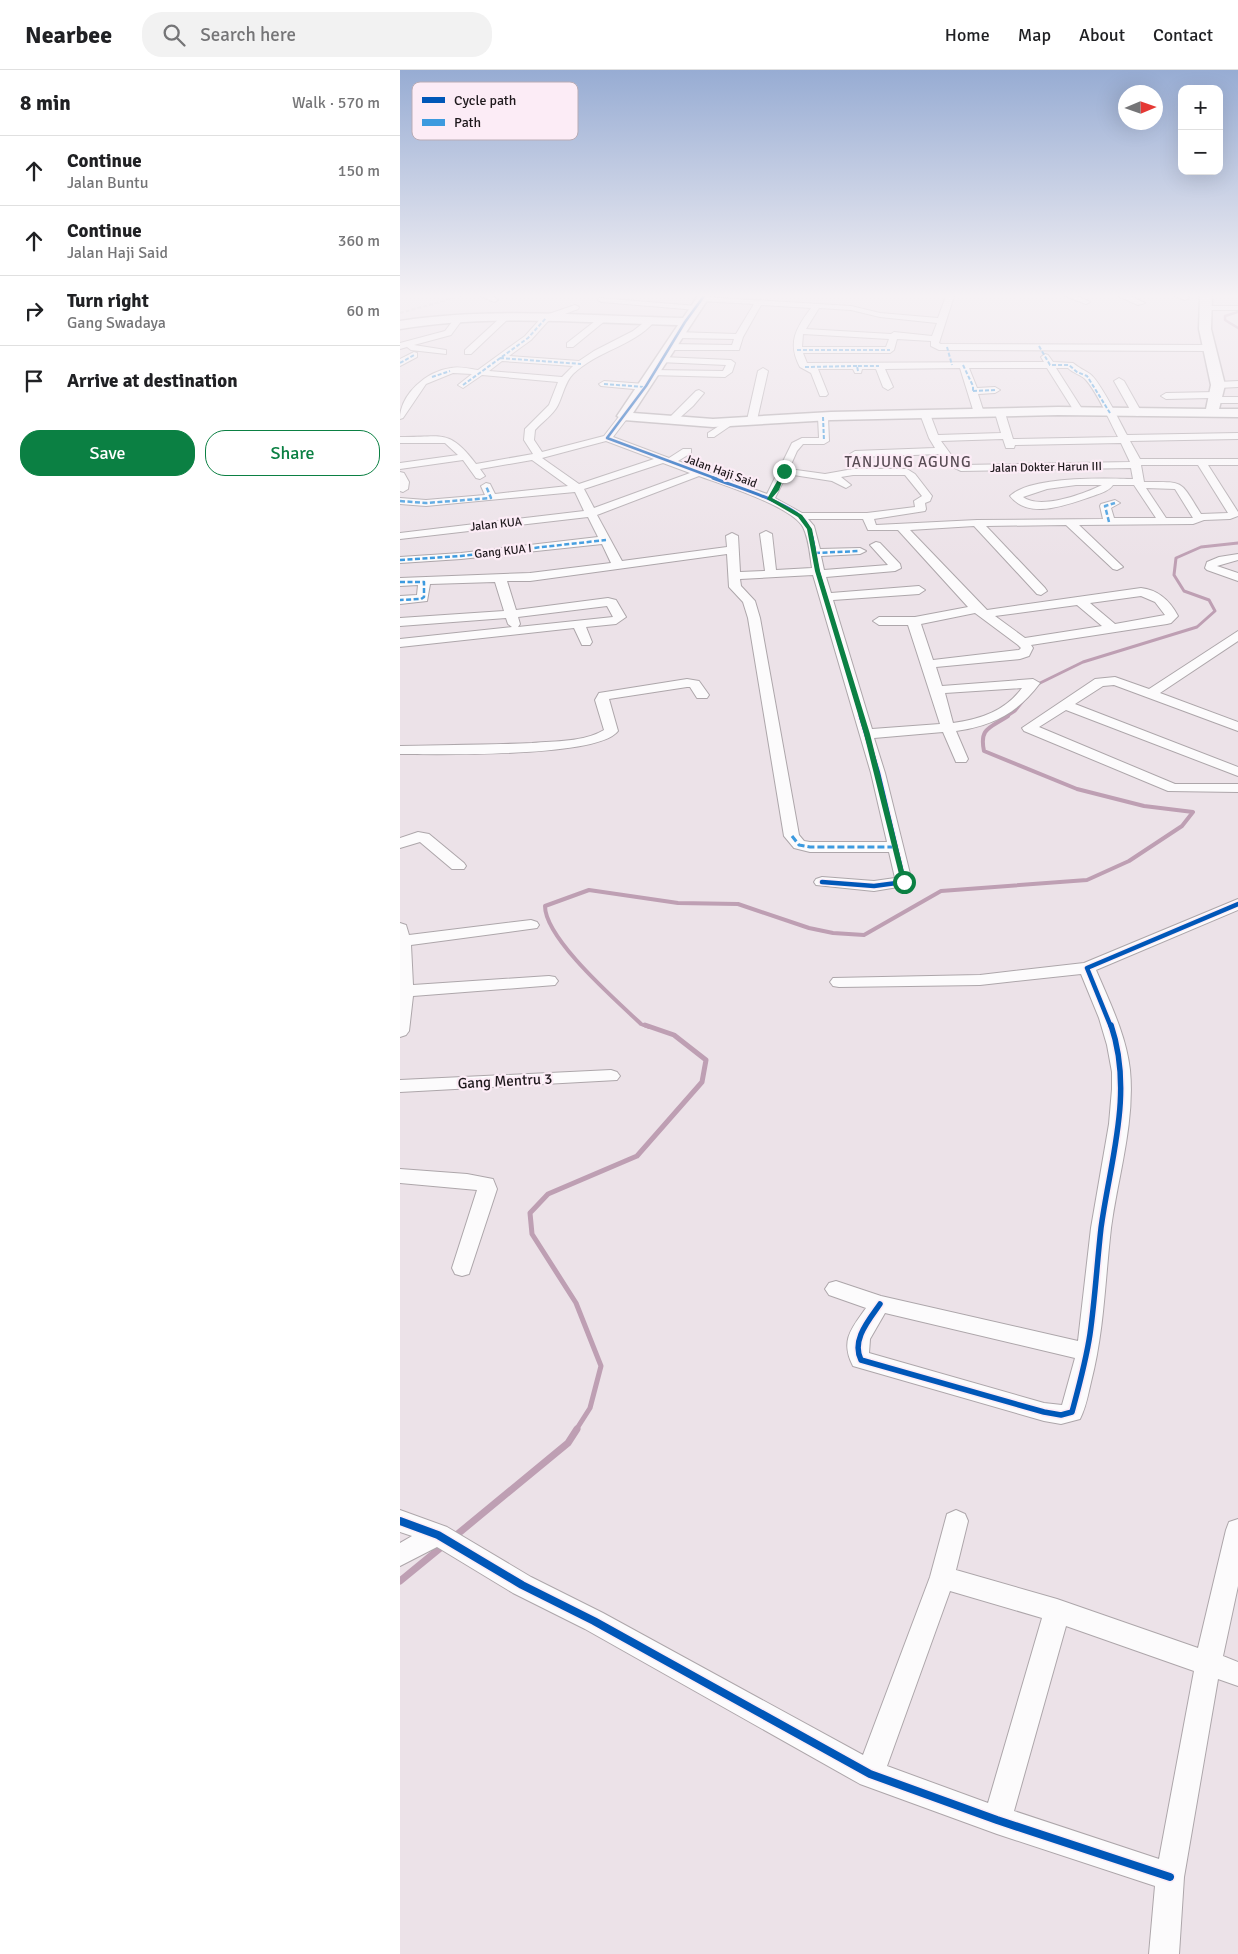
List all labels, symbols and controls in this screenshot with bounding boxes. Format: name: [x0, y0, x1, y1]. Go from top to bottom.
search box: [142, 12, 492, 57]
text: Nearbee: [25, 20, 112, 50]
icon: search: [160, 21, 188, 49]
text: Search here: [200, 23, 296, 47]
text: Home: [945, 24, 990, 46]
text: Map: [1018, 24, 1051, 46]
text: About: [1079, 24, 1125, 46]
text: Contact: [1153, 24, 1213, 46]
legend: [412, 82, 578, 140]
north arrow: [1118, 85, 1163, 130]
map controls: [1178, 85, 1223, 175]
button: +: [1178, 85, 1223, 130]
text: 8 min: [20, 90, 71, 116]
text: Cycle path: [454, 92, 516, 109]
text: Walk · 570 m: [292, 93, 380, 113]
text: Path: [454, 114, 481, 131]
button: −: [1178, 130, 1223, 175]
text: Continue: [67, 149, 142, 173]
icon: ahead: [20, 157, 48, 185]
text: 150 m: [338, 161, 380, 181]
text: Jalan Buntu: [67, 173, 148, 193]
text: Continue: [67, 219, 142, 243]
icon: ahead: [20, 227, 48, 255]
text: 360 m: [338, 231, 380, 251]
text: Jalan Haji Said: [67, 243, 168, 263]
text: Turn right: [67, 289, 149, 313]
icon: right: [20, 297, 48, 325]
text: 60 m: [346, 301, 380, 321]
text: Gang Swadaya: [67, 313, 166, 333]
icon: arrive: [20, 367, 48, 395]
text: Arrive at destination: [67, 369, 238, 393]
button: Save: [20, 430, 195, 476]
button: Share: [205, 430, 380, 476]
street label: Jalan Haji Said: [683, 451, 759, 491]
district label: TANJUNG AGUNG: [844, 453, 972, 471]
street label: Jalan Dokter Harun III: [990, 459, 1102, 476]
route end: [773, 460, 796, 483]
street label: Jalan KUA: [469, 514, 523, 535]
street label: Gang KUA I: [474, 541, 533, 562]
route start: [893, 871, 916, 894]
street label: Gang Mentru 3: [457, 1070, 553, 1092]

